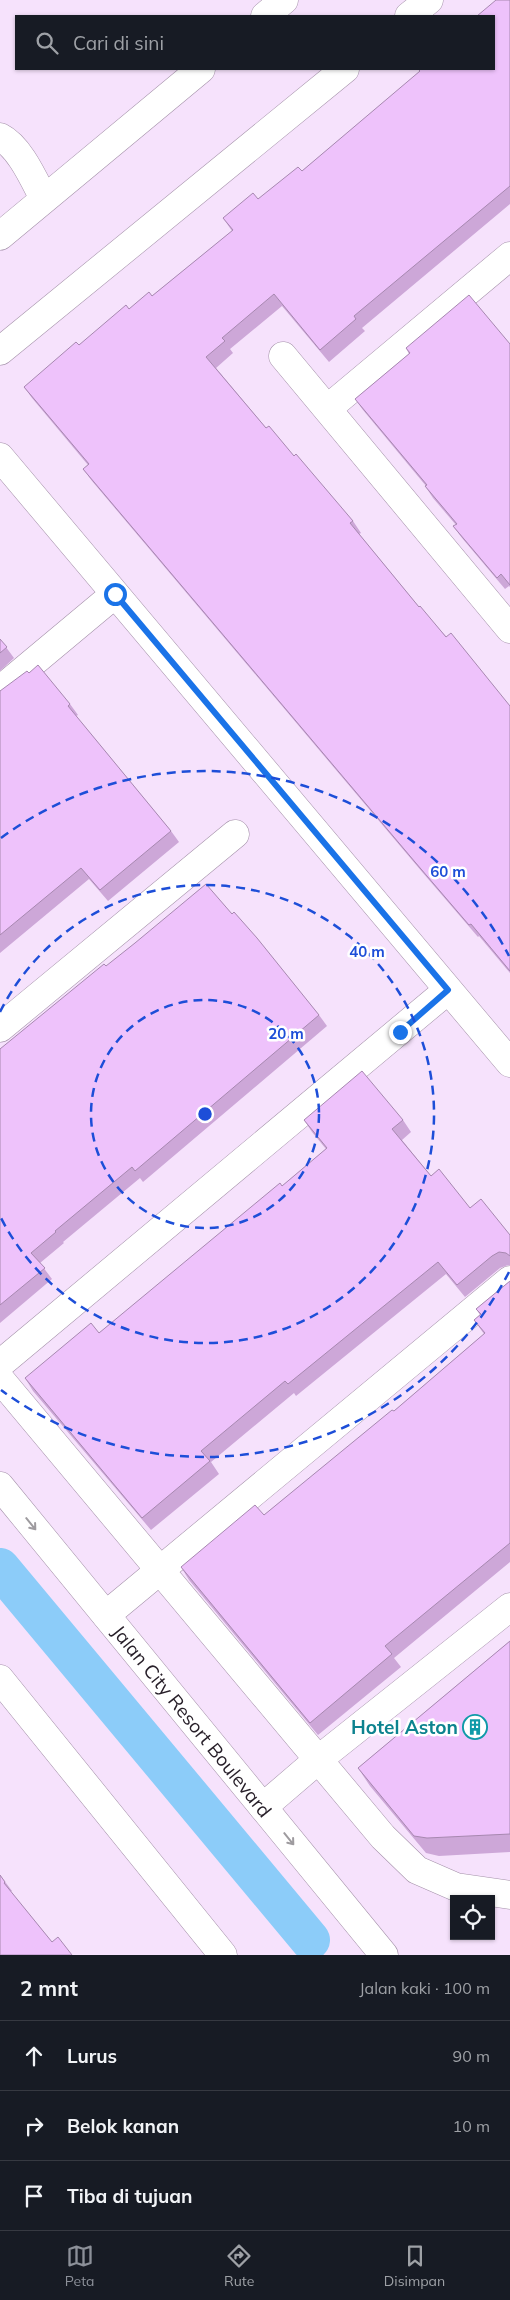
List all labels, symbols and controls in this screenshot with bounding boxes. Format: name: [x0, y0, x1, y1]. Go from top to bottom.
search box: [15, 15, 495, 70]
icon: search: [33, 29, 61, 57]
text: Cari di sini: [73, 31, 164, 55]
route start: [104, 583, 127, 606]
text: 60 m: [430, 862, 466, 881]
text: 40 m: [349, 942, 385, 961]
route end: [389, 1021, 412, 1044]
text: 20 m: [268, 1024, 304, 1043]
centre of rings: [196, 1105, 214, 1123]
one-way arrow: [25, 1517, 36, 1530]
street label: Jalan City Resort Boulevard: [107, 1620, 277, 1822]
building icon: Hotel Aston: [462, 1714, 488, 1740]
place label: Hotel Aston: [351, 1715, 458, 1739]
one-way arrow: [284, 1832, 295, 1845]
map controls: [450, 1895, 495, 1940]
button: locate: [450, 1895, 495, 1940]
text: 2 mnt: [20, 1975, 78, 2001]
text: Jalan kaki · 100 m: [359, 1978, 490, 1998]
icon: ahead: [20, 2042, 48, 2070]
text: Lurus: [67, 2044, 117, 2068]
text: 90 m: [453, 2046, 490, 2066]
icon: right: [20, 2112, 48, 2140]
text: Belok kanan: [67, 2114, 179, 2138]
text: 10 m: [453, 2116, 490, 2136]
icon: arrive: [20, 2182, 48, 2210]
text: Tiba di tujuan: [67, 2184, 192, 2208]
tab: Peta: [65, 2242, 95, 2290]
tab: Rute: [224, 2242, 254, 2290]
tab: Disimpan: [384, 2242, 445, 2290]

